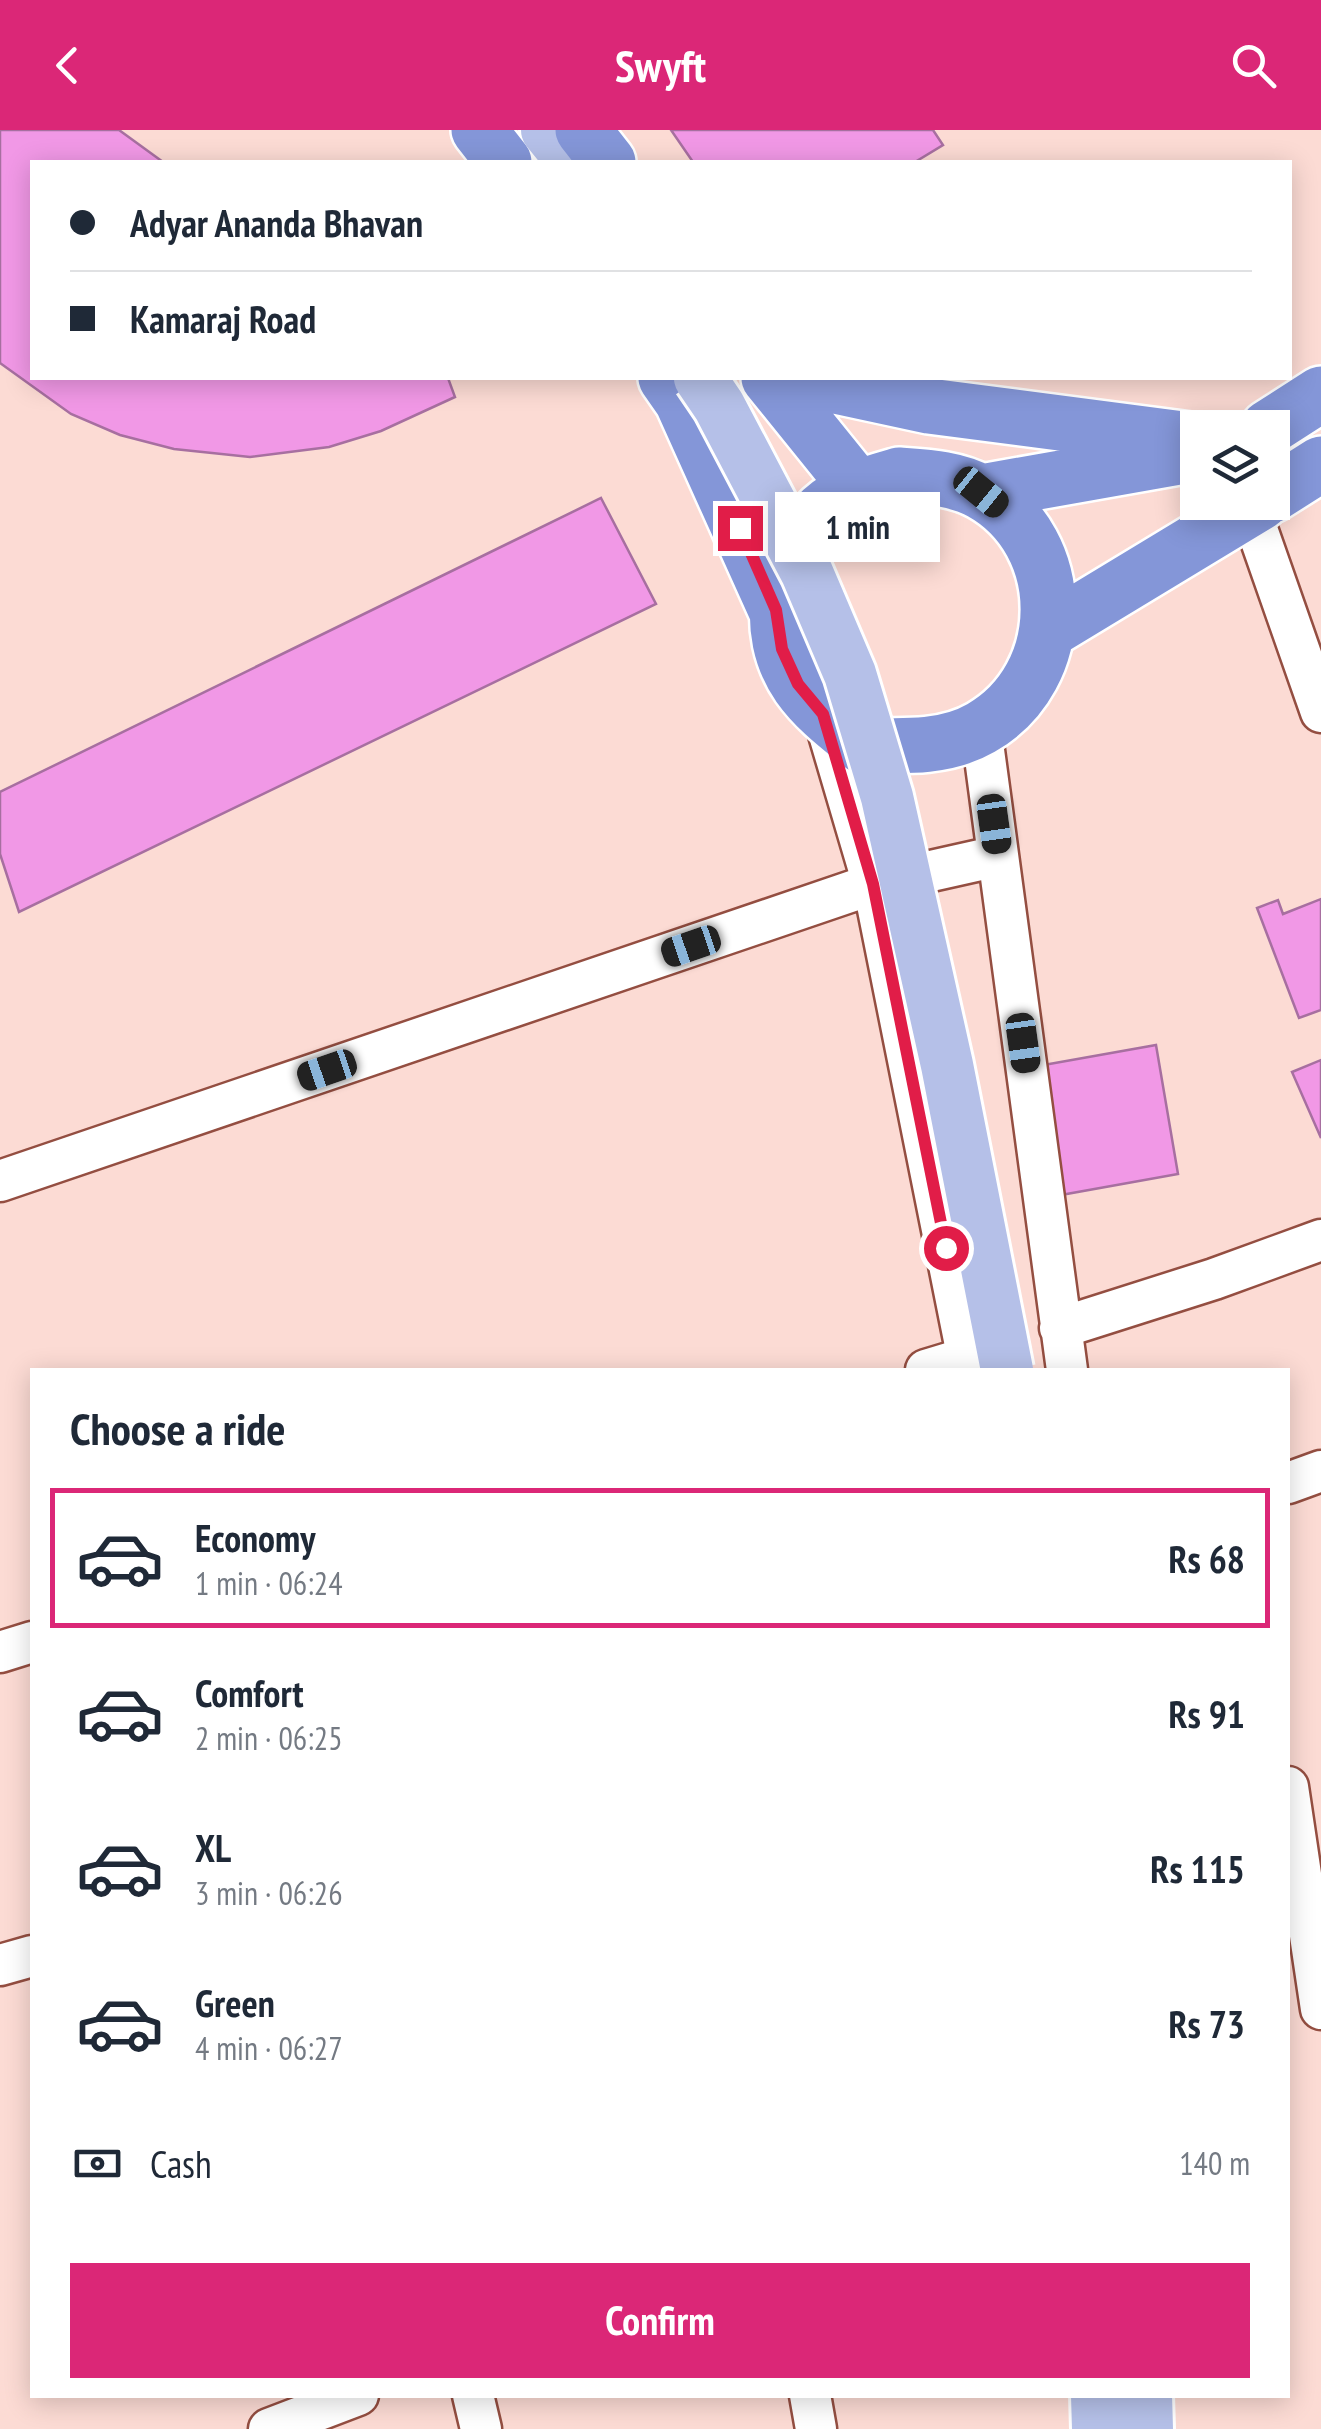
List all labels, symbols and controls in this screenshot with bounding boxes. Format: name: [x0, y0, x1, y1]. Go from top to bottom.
text: Swyft: [615, 36, 706, 94]
icon: back: [40, 38, 95, 93]
icon: search: [1226, 38, 1281, 93]
text: Adyar Ananda Bhavan: [130, 198, 423, 247]
text: Kamaraj Road: [130, 294, 316, 343]
map controls: [1180, 410, 1290, 520]
button: layers: [1180, 410, 1290, 520]
car: [948, 461, 1014, 523]
callout: 1 min: [775, 493, 940, 563]
route end: [718, 506, 763, 551]
text: 1 min: [825, 506, 890, 548]
car: [975, 792, 1013, 856]
car: [658, 922, 724, 970]
car: [1004, 1011, 1042, 1075]
car: [294, 1046, 360, 1094]
route start: [924, 1226, 969, 1271]
text: Choose a ride: [70, 1399, 285, 1457]
icon: car: [75, 1513, 165, 1603]
text: Economy: [195, 1513, 315, 1562]
text: Rs 68: [1168, 1534, 1245, 1583]
text: 1 min · 06:24: [195, 1562, 343, 1604]
icon: car: [75, 1668, 165, 1758]
text: Comfort: [195, 1668, 304, 1717]
text: Rs 91: [1168, 1689, 1245, 1738]
text: 2 min · 06:25: [195, 1717, 343, 1759]
icon: car: [75, 1823, 165, 1913]
text: XL: [195, 1823, 231, 1872]
text: Rs 115: [1150, 1844, 1245, 1893]
text: 3 min · 06:26: [195, 1872, 343, 1914]
icon: car: [75, 1978, 165, 2068]
text: Green: [195, 1978, 275, 2027]
text: Rs 73: [1168, 1999, 1245, 2048]
text: 4 min · 06:27: [195, 2027, 343, 2069]
icon: cash: [70, 2136, 125, 2191]
text: Cash: [150, 2139, 212, 2188]
text: 140 m: [1179, 2142, 1250, 2184]
button: Confirm: [70, 2263, 1250, 2378]

